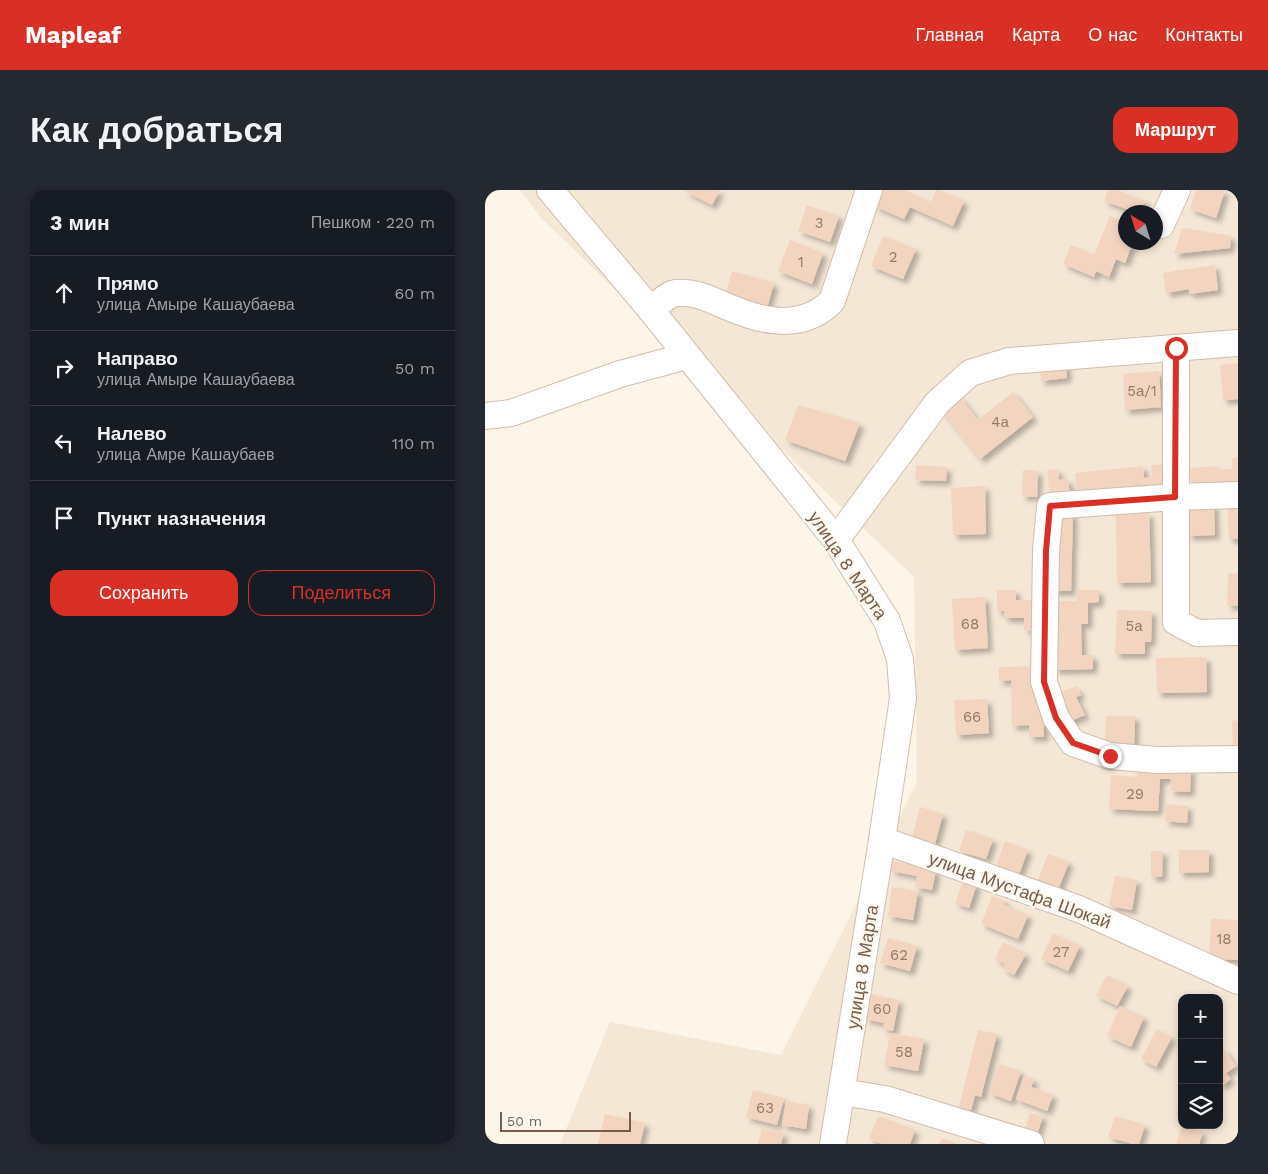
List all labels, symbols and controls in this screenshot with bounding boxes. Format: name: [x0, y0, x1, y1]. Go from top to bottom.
text: Mapleaf: [25, 21, 121, 49]
text: Главная: [915, 24, 984, 45]
text: Карта: [1012, 24, 1060, 45]
text: О нас: [1088, 24, 1137, 45]
text: Контакты: [1165, 24, 1243, 45]
button: Маршрут: [1113, 107, 1238, 153]
text: Как добраться: [30, 109, 283, 151]
north arrow: [1118, 205, 1163, 250]
text: 3 мин: [50, 210, 110, 235]
text: Пешком · 220 m: [311, 213, 435, 232]
house number: 3: [815, 214, 823, 232]
house number: 2: [889, 248, 897, 266]
house number: 1: [798, 253, 804, 271]
text: Прямо: [97, 272, 159, 295]
icon: ahead: [50, 279, 78, 307]
text: 60 m: [395, 284, 435, 303]
text: улица Амыре Кашаубаева: [97, 295, 295, 314]
route start: [1165, 337, 1188, 360]
text: Направо: [97, 347, 178, 370]
icon: right: [50, 354, 78, 382]
text: 50 m: [395, 359, 435, 378]
text: улица Амыре Кашаубаева: [97, 370, 295, 389]
house number: 5а/1: [1127, 382, 1157, 400]
house number: 4а: [991, 413, 1009, 431]
text: Налево: [97, 422, 167, 445]
icon: left: [50, 429, 78, 457]
text: 110 m: [392, 434, 435, 453]
text: улица Амре Кашаубаев: [97, 445, 274, 464]
icon: arrive: [50, 504, 78, 532]
text: Пункт назначения: [97, 507, 266, 530]
street label: улица 8 Марта: [804, 507, 892, 624]
button: Сохранить: [50, 570, 238, 616]
button: Поделиться: [248, 570, 435, 616]
house number: 68: [961, 615, 979, 633]
house number: 5а: [1125, 617, 1143, 635]
house number: 66: [963, 708, 981, 726]
route end: [1099, 745, 1122, 768]
house number: 29: [1126, 785, 1144, 803]
street label: улица Мустафа Шокай: [926, 847, 1114, 933]
street label: улица 8 Марта: [842, 902, 882, 1031]
house number: 18: [1216, 930, 1232, 948]
house number: 27: [1053, 943, 1069, 961]
house number: 62: [890, 946, 908, 964]
map controls: [1178, 994, 1223, 1129]
button: +: [1178, 994, 1223, 1039]
house number: 60: [873, 1000, 891, 1018]
button: −: [1178, 1039, 1223, 1084]
house number: 58: [895, 1043, 913, 1061]
button: layers: [1178, 1084, 1223, 1129]
house number: 63: [756, 1099, 774, 1117]
scale bar: [500, 1109, 631, 1132]
text: 50 m: [507, 1113, 542, 1129]

